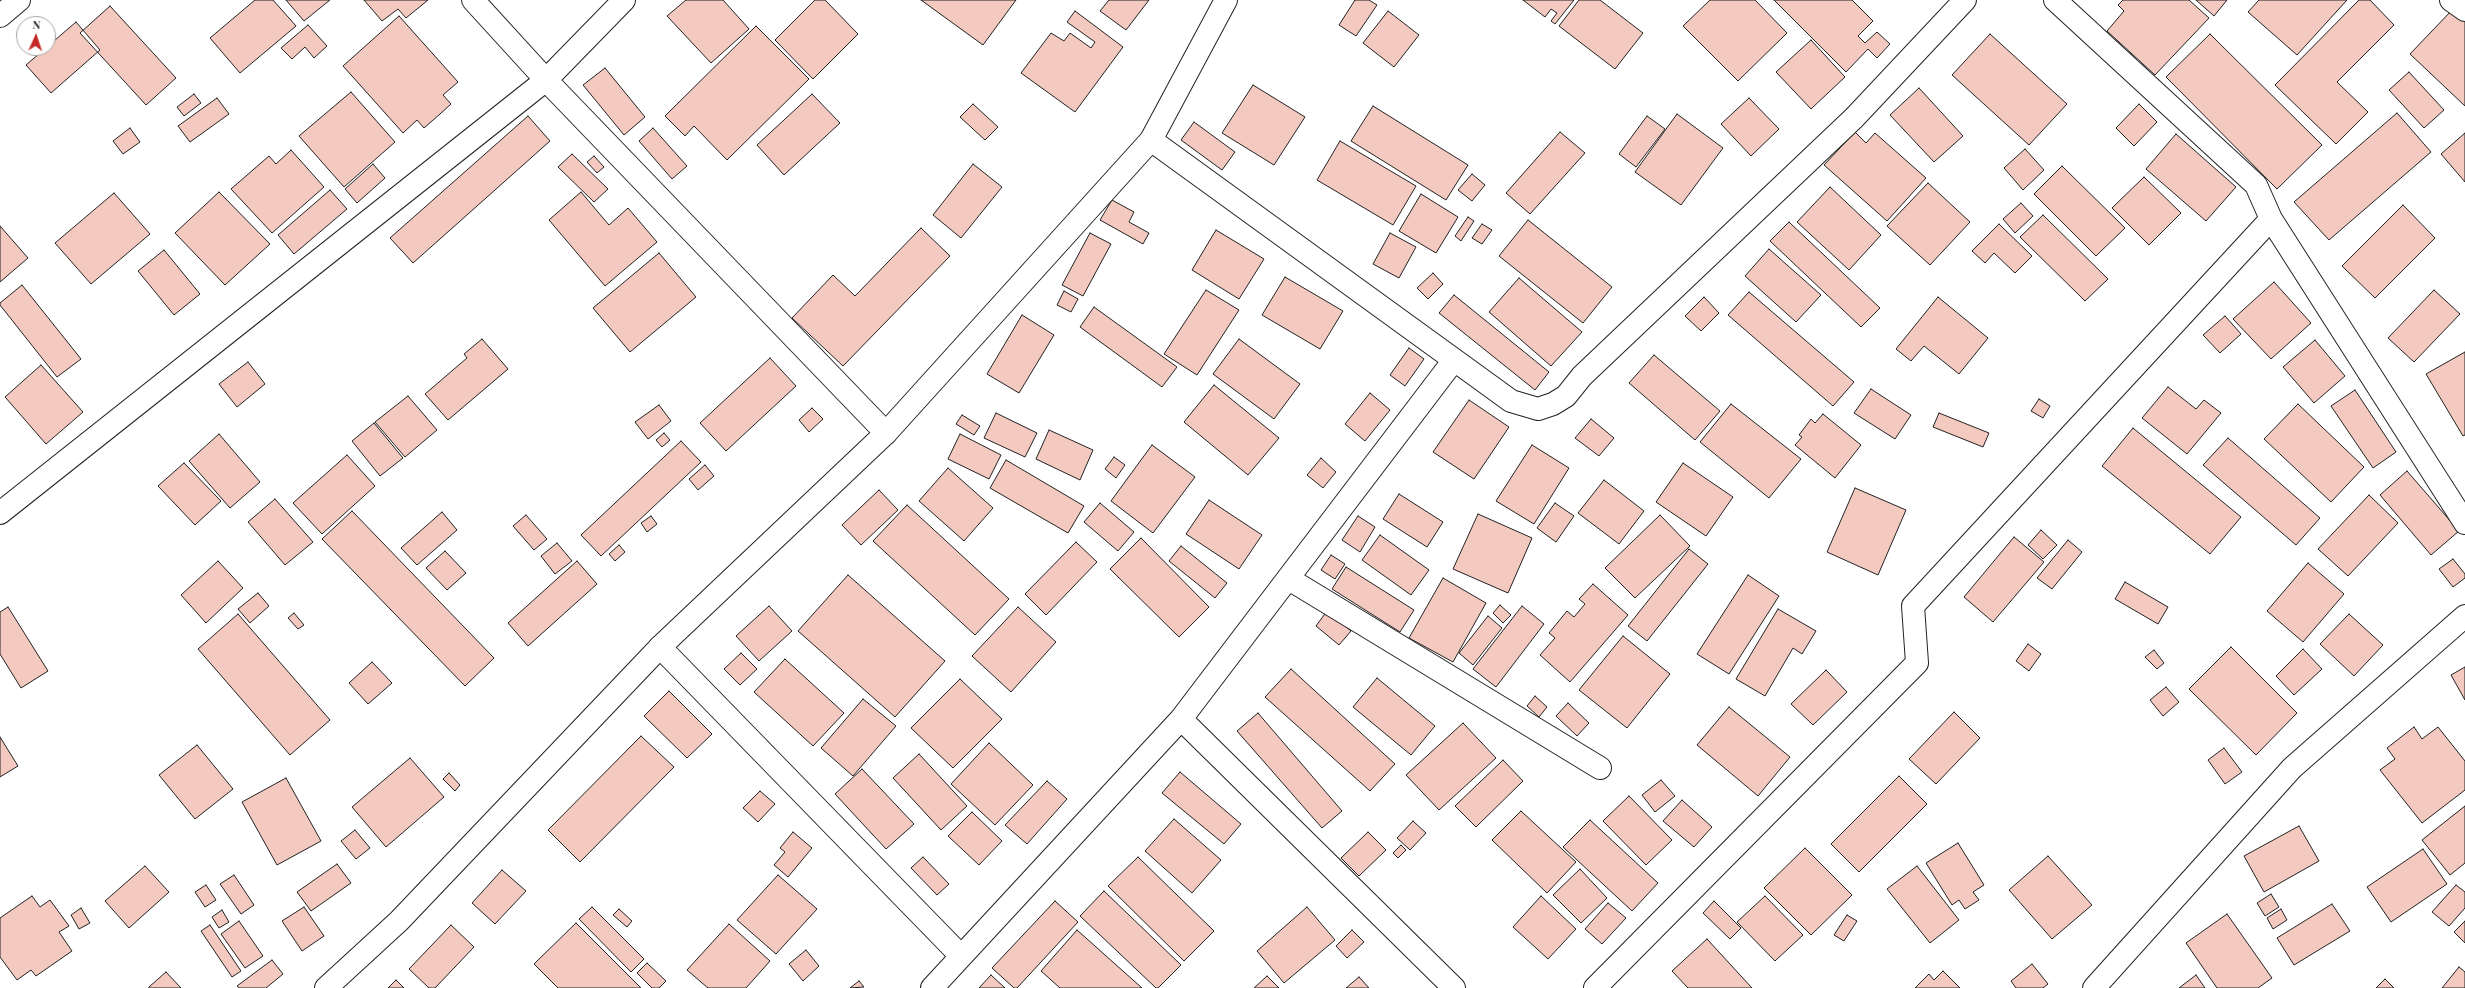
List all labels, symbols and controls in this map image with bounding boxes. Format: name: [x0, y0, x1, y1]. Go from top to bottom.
north arrow: [16, 16, 56, 56]
text: N: [32, 17, 41, 32]

